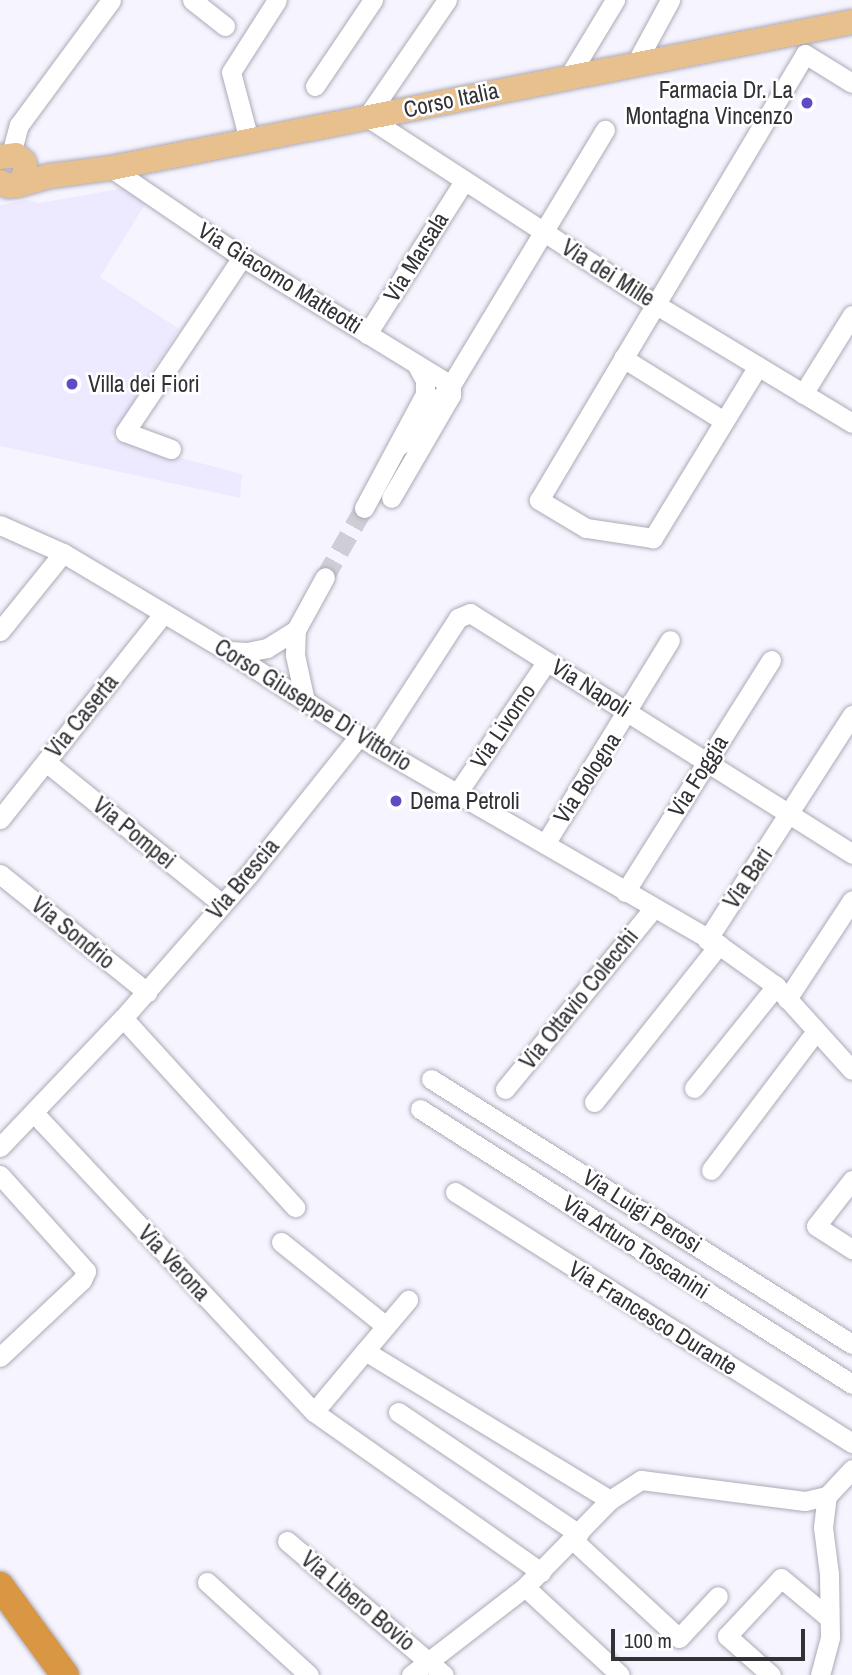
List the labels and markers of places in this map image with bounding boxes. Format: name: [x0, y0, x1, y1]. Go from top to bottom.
place label: Farmacia Dr. La Montagna Vincenzo: [626, 76, 793, 130]
marker: Farmacia Dr. La Montagna Vincenzo: [799, 95, 815, 111]
place label: Villa dei Fiori: [88, 370, 200, 398]
marker: Villa dei Fiori: [62, 374, 82, 394]
place label: Dema Petroli: [410, 787, 520, 815]
marker: Dema Petroli: [388, 793, 404, 809]

